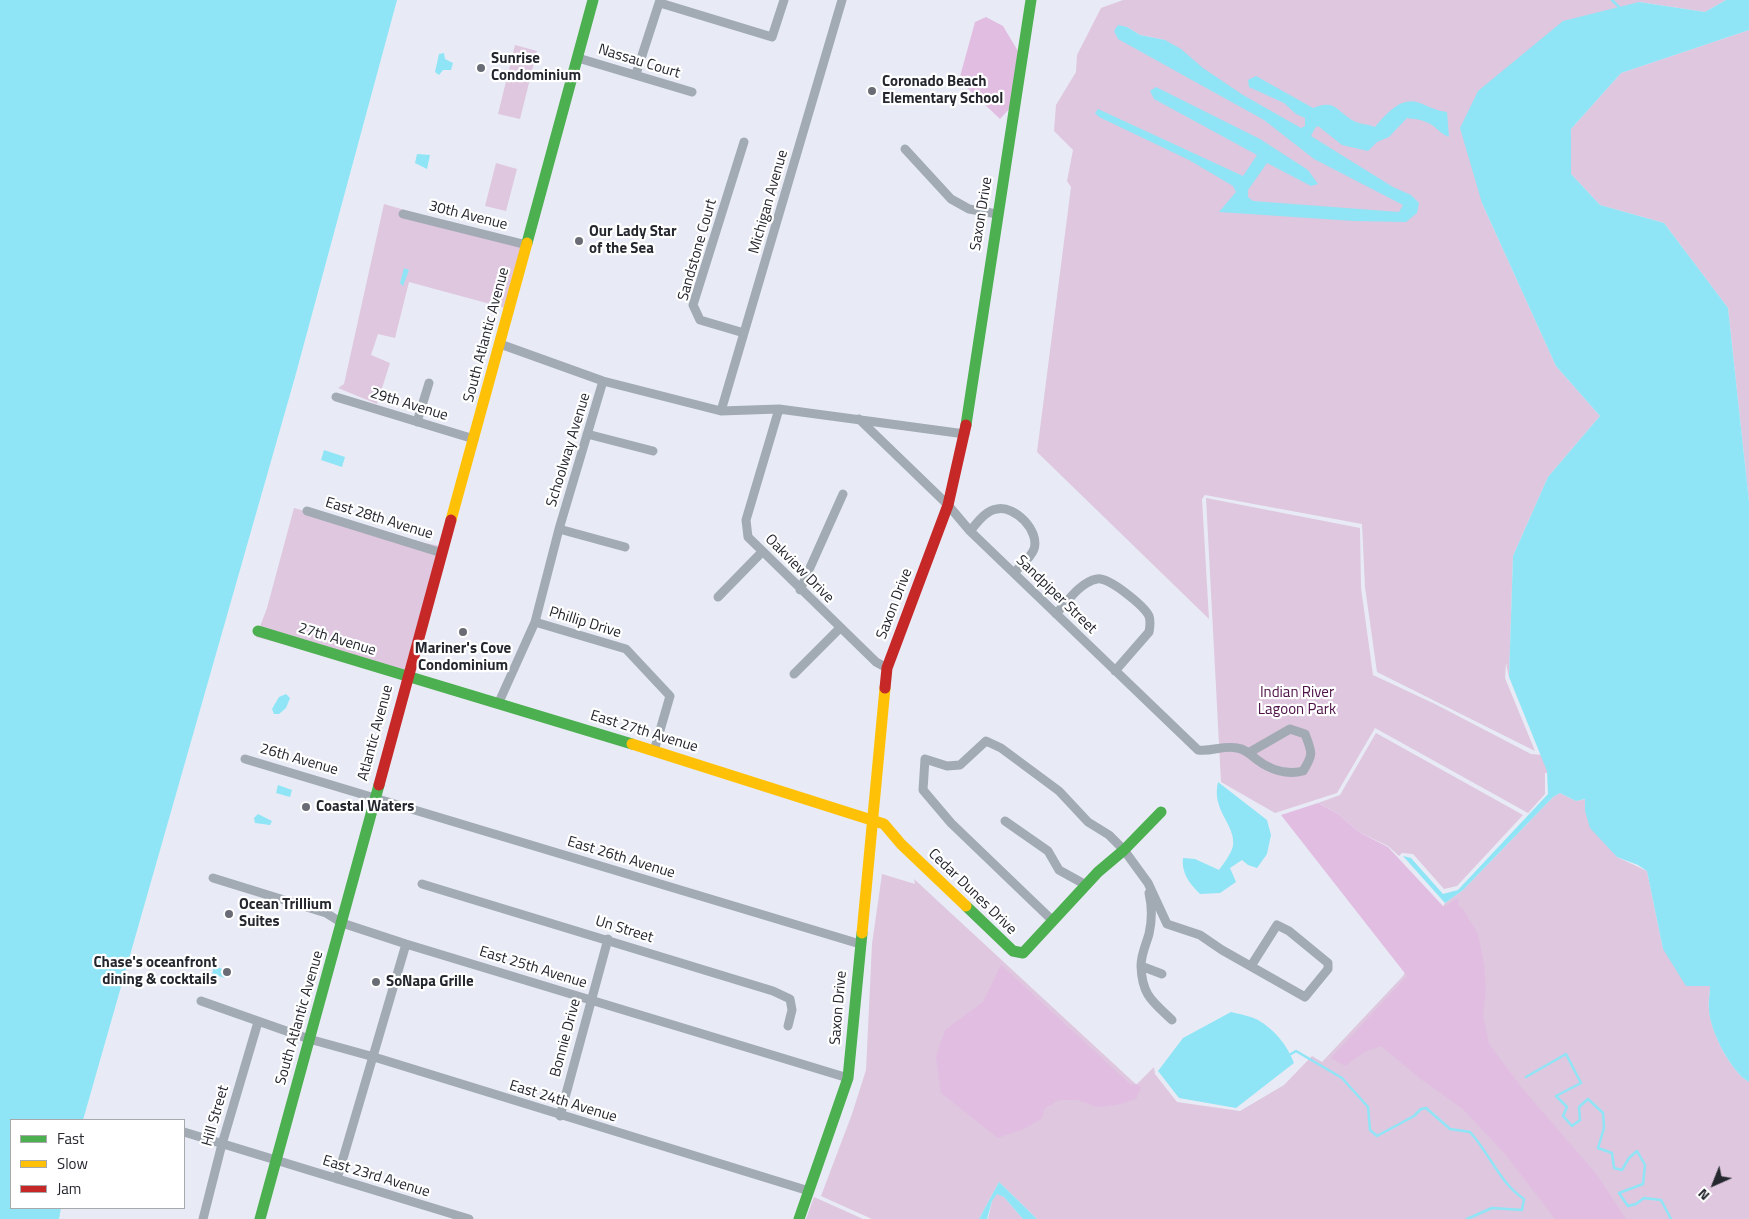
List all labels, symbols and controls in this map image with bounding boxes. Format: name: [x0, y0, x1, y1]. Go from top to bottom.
street label: Nassau Court: [596, 41, 682, 83]
place label: Sunrise Condominium: [491, 50, 581, 85]
marker: Sunrise Condominium: [475, 62, 487, 74]
place label: Coronado Beach Elementary School: [882, 73, 1003, 108]
marker: Coronado Beach Elementary School: [866, 85, 878, 97]
street label: Michigan Avenue: [746, 148, 792, 256]
street label: Saxon Drive: [967, 176, 997, 252]
street label: Sandstone Court: [675, 197, 721, 303]
street label: 30th Avenue: [427, 198, 509, 234]
place label: Our Lady Star of the Sea: [589, 223, 677, 258]
marker: Our Lady Star of the Sea: [573, 235, 585, 247]
street label: South Atlantic Avenue: [460, 266, 514, 404]
street label: 29th Avenue: [368, 385, 450, 425]
street label: Schoolway Avenue: [543, 391, 595, 509]
street label: East 28th Avenue: [323, 494, 435, 544]
street label: Oakview Drive: [761, 531, 837, 607]
street label: Sandpiper Street: [1012, 552, 1100, 638]
street label: Saxon Drive: [873, 566, 917, 642]
street label: Phillip Drive: [547, 604, 623, 642]
street label: 27th Avenue: [296, 620, 378, 660]
marker: Mariner's Cove Condominium: [457, 626, 469, 638]
place label: Mariner's Cove Condominium: [415, 640, 511, 675]
street label: Atlantic Avenue: [355, 683, 397, 783]
park label: Indian River Lagoon Park: [1258, 684, 1336, 719]
street label: East 27th Avenue: [588, 707, 700, 757]
street label: 26th Avenue: [258, 740, 340, 780]
place label: Coastal Waters: [316, 798, 414, 816]
marker: Coastal Waters: [300, 801, 312, 813]
street label: East 26th Avenue: [565, 833, 677, 883]
street label: Cedar Dunes Drive: [924, 845, 1020, 939]
place label: Ocean Trillium Suites: [239, 896, 332, 931]
marker: Ocean Trillium Suites: [223, 908, 235, 920]
street label: Un Street: [593, 913, 655, 947]
street label: East 25th Avenue: [477, 943, 589, 993]
street label: South Atlantic Avenue: [272, 949, 328, 1087]
place label: Chase's oceanfront dining & cocktails: [93, 954, 217, 989]
marker: Chase's oceanfront dining & cocktails: [221, 966, 233, 978]
street label: Saxon Drive: [827, 970, 851, 1046]
place label: SoNapa Grille: [386, 973, 474, 991]
marker: SoNapa Grille: [370, 976, 382, 988]
street label: Bonnie Drive: [547, 997, 585, 1079]
street label: East 24th Avenue: [507, 1077, 619, 1127]
street label: Hill Street: [199, 1084, 233, 1148]
legend: [10, 1119, 185, 1209]
text: Fast: [57, 1127, 84, 1150]
text: Slow: [57, 1152, 88, 1175]
street label: East 23rd Avenue: [320, 1152, 432, 1202]
north arrow: [1689, 1159, 1739, 1209]
text: Jam: [57, 1177, 81, 1200]
text: N: [1692, 1184, 1714, 1206]

